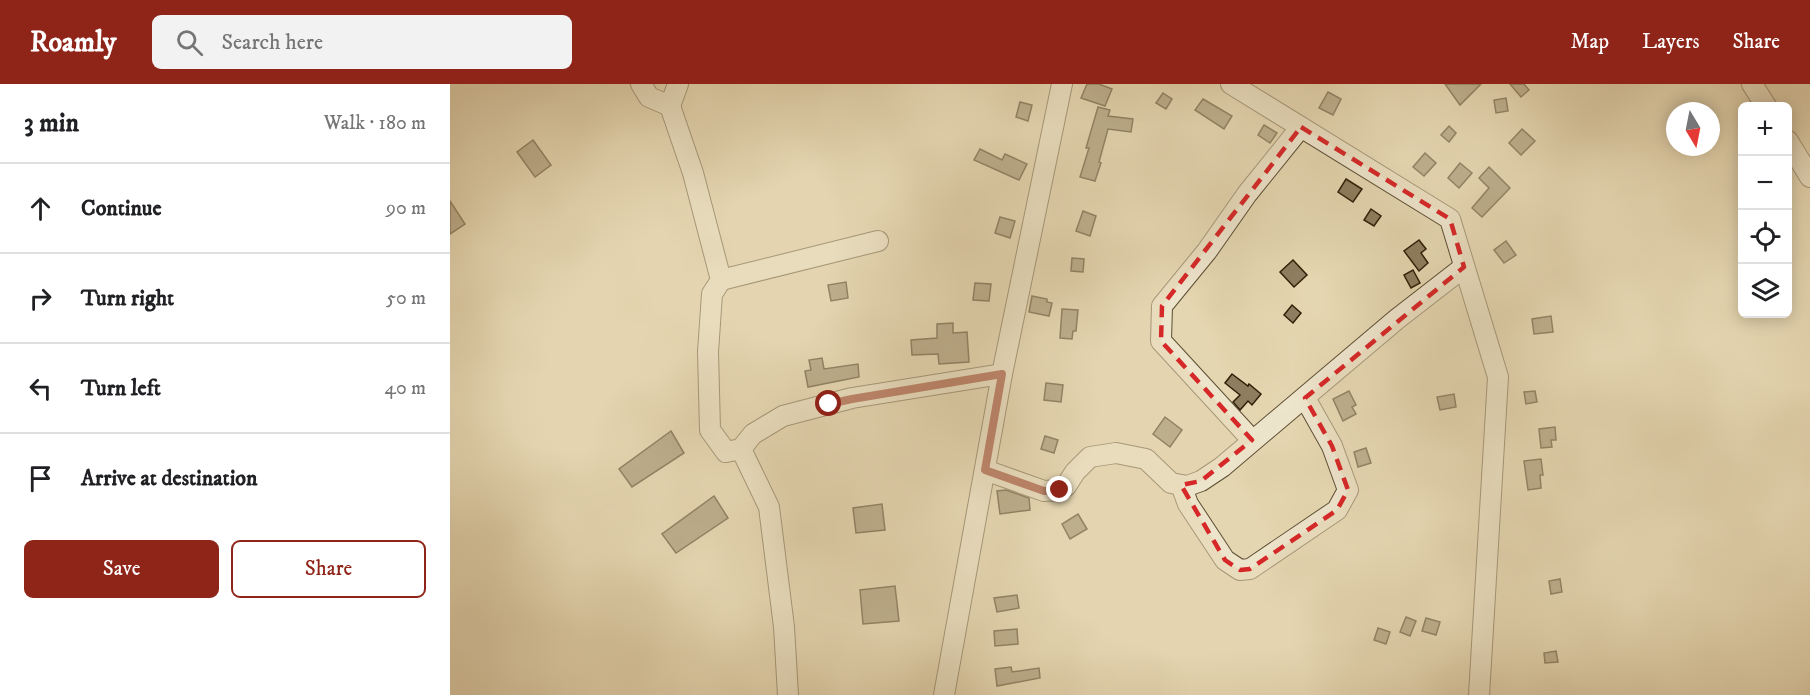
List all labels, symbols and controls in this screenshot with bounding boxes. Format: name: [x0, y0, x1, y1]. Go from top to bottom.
search box: [152, 15, 572, 69]
text: Roamly: [30, 25, 116, 60]
icon: search: [173, 26, 206, 59]
text: Search here: [221, 29, 323, 56]
text: Map: [1570, 29, 1609, 55]
text: Layers: [1642, 29, 1700, 55]
text: Share: [1733, 29, 1780, 55]
north arrow: [1666, 102, 1720, 156]
map controls: [1738, 102, 1792, 318]
button: +: [1738, 102, 1792, 156]
text: 3 min: [24, 107, 79, 140]
text: Walk · 180 m: [324, 111, 426, 136]
button: −: [1738, 156, 1792, 210]
icon: ahead: [24, 192, 57, 225]
text: Continue: [81, 195, 162, 222]
text: 90 m: [386, 196, 426, 221]
button: locate: [1738, 210, 1792, 264]
button: layers: [1738, 264, 1792, 318]
icon: right: [24, 282, 57, 315]
text: Turn right: [81, 285, 174, 312]
text: 50 m: [386, 286, 426, 311]
icon: left: [24, 372, 57, 405]
text: Turn left: [81, 375, 161, 402]
text: 40 m: [384, 376, 426, 401]
route start: [815, 390, 841, 416]
icon: arrive: [24, 462, 57, 495]
text: Arrive at destination: [81, 465, 258, 492]
route end: [1046, 476, 1072, 502]
button: Save: [24, 540, 219, 598]
button: Share: [231, 540, 426, 598]

